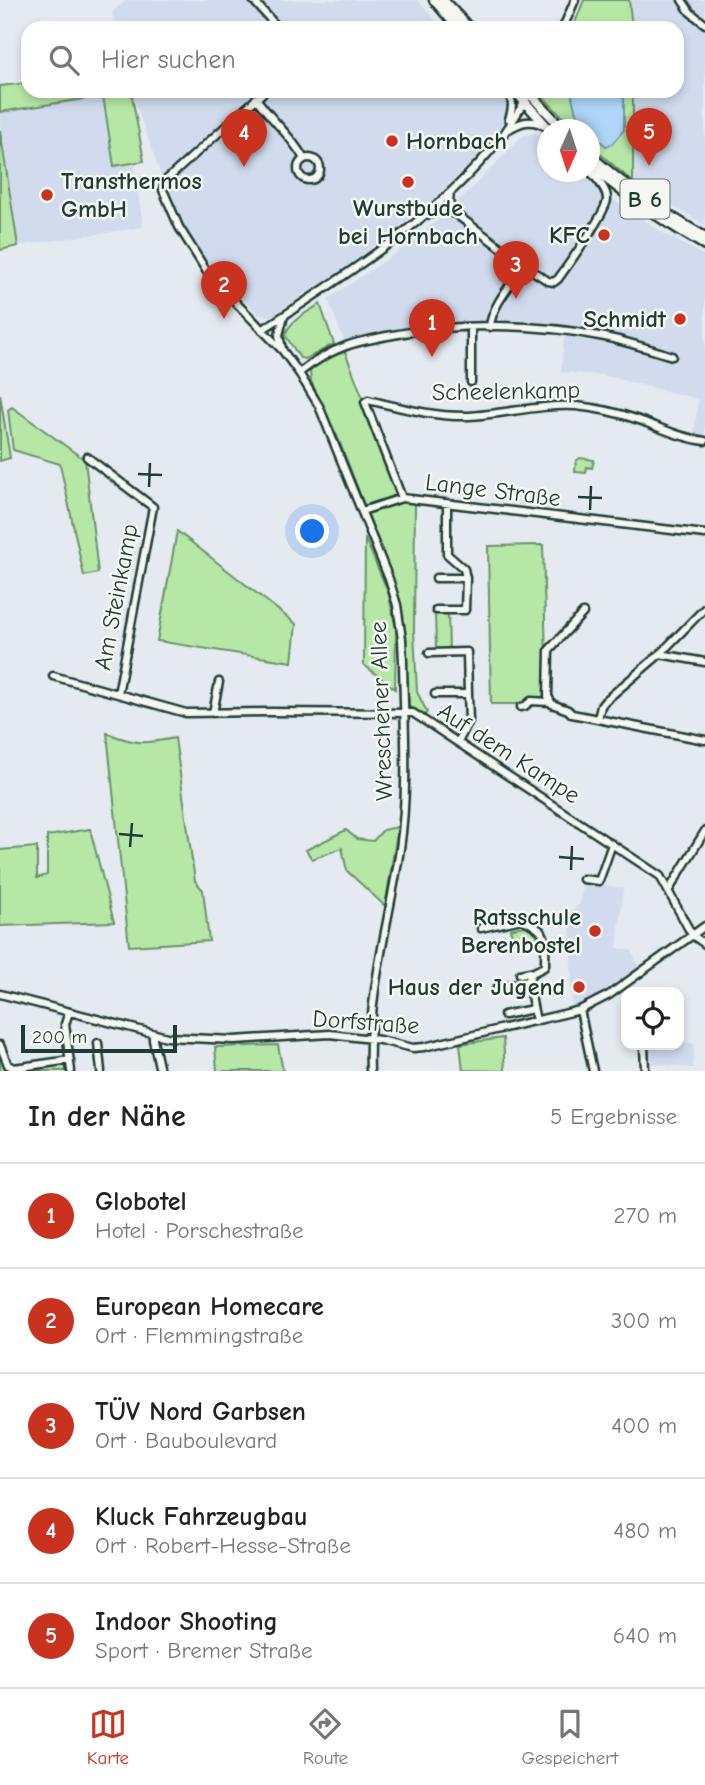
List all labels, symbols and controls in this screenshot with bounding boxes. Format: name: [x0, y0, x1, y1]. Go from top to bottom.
search box: [21, 21, 684, 98]
icon: search: [45, 41, 83, 79]
text: Hier suchen: [101, 45, 236, 75]
pin: 5: [626, 108, 672, 166]
pin: 4: [221, 109, 267, 167]
north arrow: [537, 119, 600, 182]
place label: Hornbach: [406, 127, 507, 155]
marker: Hornbach: [384, 133, 400, 149]
place label: Transthermos GmbH: [61, 167, 202, 223]
marker: Wurstbude bei Hornbach: [400, 174, 416, 190]
road number: B 6: [620, 180, 670, 218]
marker: Transthermos GmbH: [39, 187, 55, 203]
place label: Wurstbude bei Hornbach: [338, 194, 478, 250]
place label: KFC: [549, 221, 590, 249]
marker: KFC: [596, 227, 612, 243]
pin: 3: [493, 241, 539, 299]
pin: 2: [201, 261, 247, 319]
pin: 1: [409, 299, 455, 357]
place label: Schmidt: [584, 305, 667, 333]
marker: Schmidt: [672, 311, 688, 327]
street label: Scheelenkamp: [432, 376, 580, 406]
street label: Lange Straße: [424, 468, 562, 512]
your location: [295, 514, 329, 548]
street label: Am Steinkamp: [88, 522, 144, 672]
street label: Wreschener Allee: [364, 621, 398, 801]
street label: Auf dem Kampe: [433, 697, 585, 809]
place label: Ratsschule Berenbostel: [461, 903, 581, 959]
marker: Ratsschule Berenbostel: [587, 923, 603, 939]
place label: Haus der Jugend: [388, 973, 565, 1001]
marker: Haus der Jugend: [571, 979, 587, 995]
map controls: [621, 987, 684, 1050]
button: locate: [621, 987, 684, 1050]
street label: Dorfstraße: [312, 1004, 420, 1040]
scale bar: [21, 1022, 177, 1054]
text: 200 m: [32, 1026, 87, 1048]
text: In der Nähe: [28, 1099, 186, 1134]
text: 5 Ergebnisse: [550, 1103, 677, 1130]
text: Globotel: [95, 1187, 187, 1217]
text: 1: [46, 1202, 56, 1229]
text: 270 m: [613, 1202, 677, 1229]
text: Hotel · Porschestraße: [95, 1217, 303, 1244]
text: European Homecare: [95, 1292, 324, 1322]
text: 2: [45, 1307, 57, 1334]
text: 300 m: [611, 1307, 677, 1334]
text: Ort · Flemmingstraße: [95, 1322, 303, 1349]
text: TÜV Nord Garbsen: [95, 1397, 306, 1427]
text: 3: [45, 1412, 57, 1439]
text: 400 m: [611, 1412, 677, 1439]
text: Ort · Bauboulevard: [95, 1427, 277, 1454]
text: Kluck Fahrzeugbau: [95, 1502, 307, 1532]
text: 4: [46, 1517, 56, 1544]
text: 480 m: [613, 1517, 677, 1544]
text: Ort · Robert-Hesse-Straße: [95, 1532, 351, 1559]
text: Indoor Shooting: [95, 1607, 278, 1637]
text: 5: [45, 1622, 57, 1649]
text: 640 m: [613, 1622, 677, 1649]
text: Sport · Bremer Straße: [95, 1637, 313, 1664]
tab: Karte: [87, 1705, 129, 1769]
tab: Route: [303, 1705, 348, 1769]
tab: Gespeichert: [521, 1705, 618, 1769]

